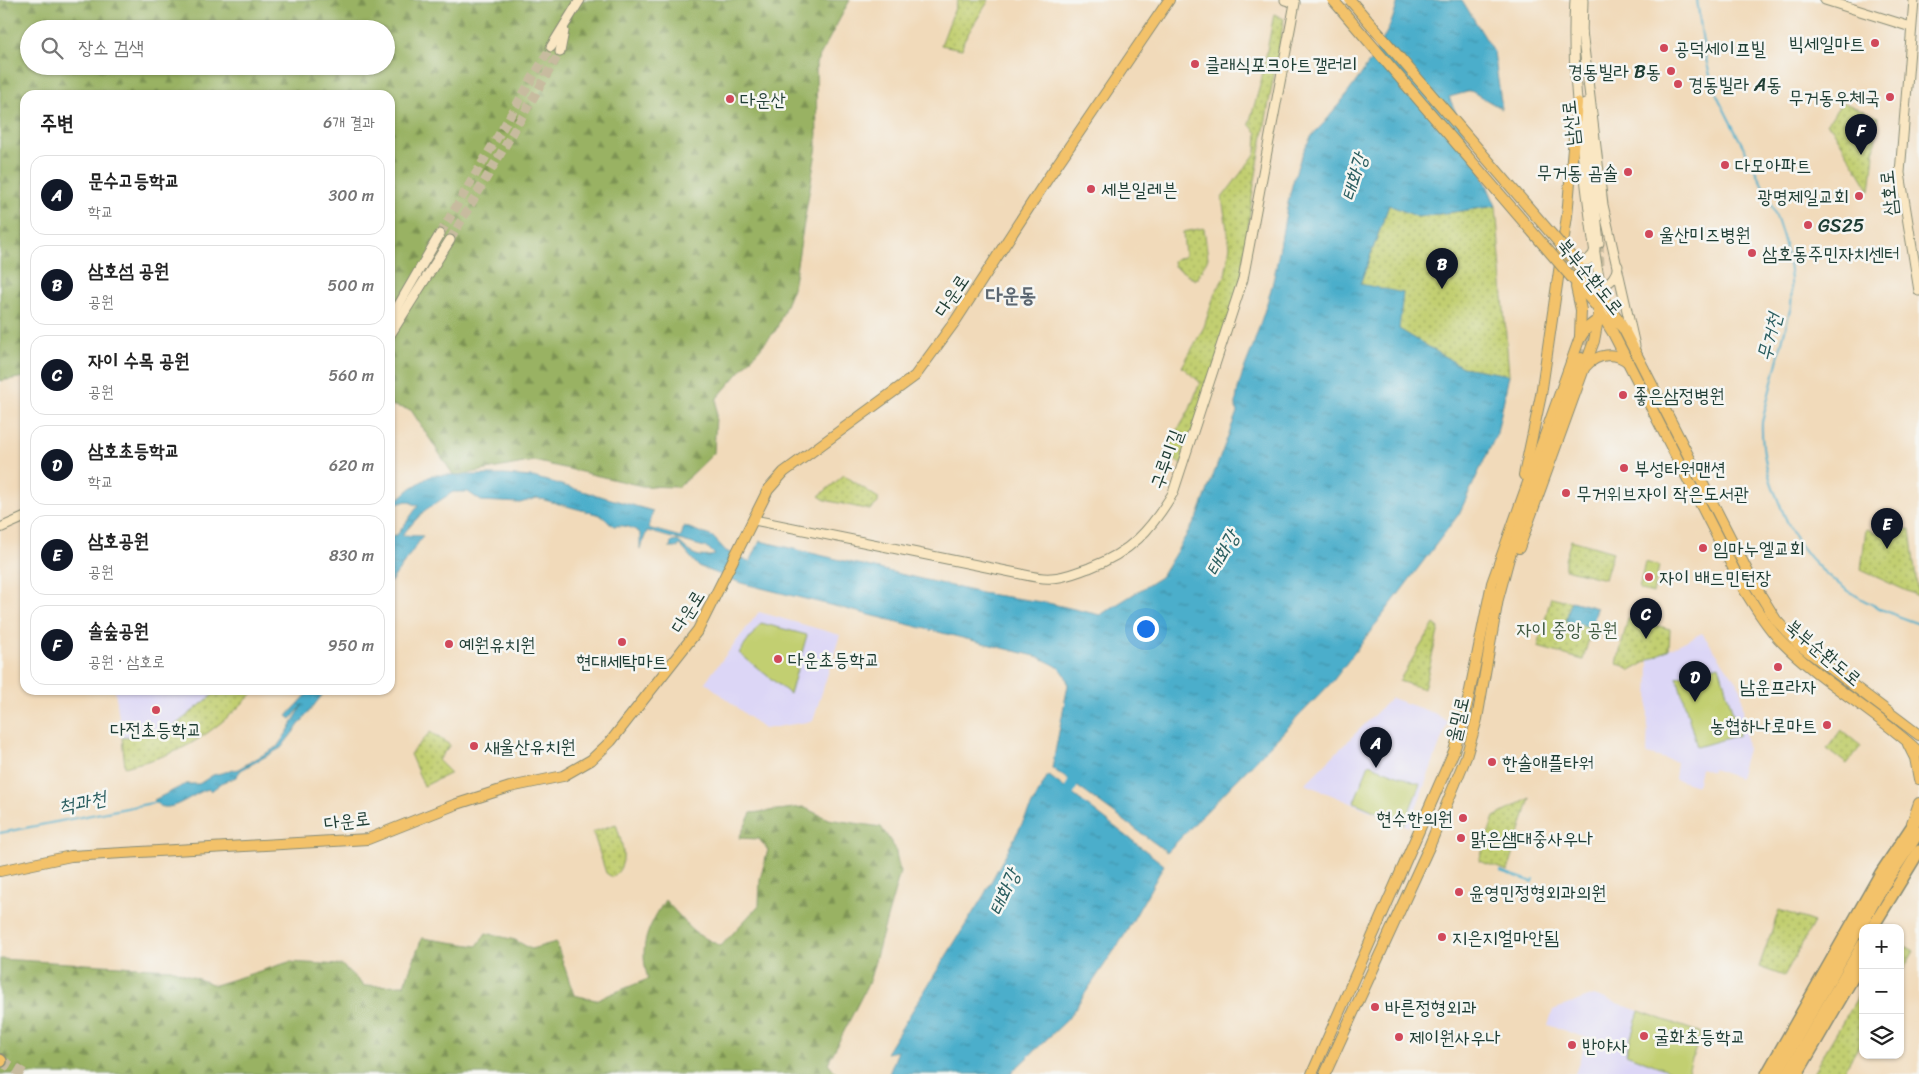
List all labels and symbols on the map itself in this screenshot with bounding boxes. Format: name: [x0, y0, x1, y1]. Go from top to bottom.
place label: 빅세일마트: [1789, 27, 1865, 60]
place label: 공덕세이프빌: [1674, 32, 1766, 65]
marker: 빅세일마트: [1869, 37, 1881, 49]
marker: 공덕세이프빌: [1658, 42, 1670, 54]
place label: 클래식포크아트갤러리: [1205, 48, 1358, 81]
place label: 경동빌라 B동: [1568, 55, 1661, 88]
marker: 클래식포크아트갤러리: [1189, 58, 1201, 70]
marker: 경동빌라 B동: [1665, 65, 1677, 77]
place label: 경동빌라 A동: [1688, 68, 1782, 101]
marker: 경동빌라 A동: [1672, 78, 1684, 90]
place label: 무거동우체국: [1788, 81, 1880, 114]
place label: 다운산: [740, 83, 786, 116]
marker: 무거동우체국: [1884, 91, 1896, 103]
marker: 다운산: [724, 93, 736, 105]
street label: 남산로: [1552, 98, 1589, 147]
pin: F: [1845, 114, 1877, 155]
water label: 태화강: [1331, 146, 1379, 205]
place label: 다모아파트: [1735, 149, 1811, 182]
place label: 무거동 곰솔: [1537, 156, 1618, 189]
marker: 다모아파트: [1719, 159, 1731, 171]
marker: 무거동 곰솔: [1622, 166, 1634, 178]
street label: 삼호로: [1870, 168, 1907, 217]
place label: 세븐일레븐: [1101, 173, 1177, 206]
place label: 광명제일교회: [1757, 180, 1849, 213]
marker: 세븐일레븐: [1085, 183, 1097, 195]
marker: 광명제일교회: [1853, 190, 1865, 202]
place label: GS25: [1818, 209, 1865, 242]
place label: 울산미즈병원: [1659, 218, 1751, 251]
marker: GS25: [1802, 219, 1814, 231]
marker: 울산미즈병원: [1643, 228, 1655, 240]
street label: 북부순환도로: [1549, 230, 1632, 322]
place label: 삼호동주민자치센터: [1762, 237, 1900, 270]
marker: 삼호동주민자치센터: [1746, 247, 1758, 259]
pin: B: [1426, 248, 1458, 289]
street label: 다운로: [925, 267, 978, 324]
district label: 다운동: [986, 276, 1036, 314]
water label: 무거천: [1747, 308, 1793, 365]
place label: 좋은삼정병원: [1633, 379, 1725, 412]
marker: 좋은삼정병원: [1617, 389, 1629, 401]
street label: 구루미길: [1141, 425, 1192, 494]
place label: 부성타워맨션: [1634, 452, 1726, 485]
marker: 부성타워맨션: [1618, 462, 1630, 474]
place label: 무거위브자이 작은도서관: [1576, 477, 1749, 510]
marker: 무거위브자이 작은도서관: [1560, 487, 1572, 499]
pin: E: [1871, 508, 1903, 549]
water label: 태화강: [1195, 521, 1251, 583]
place label: 임마누엘교회: [1713, 532, 1805, 565]
marker: 임마누엘교회: [1697, 542, 1709, 554]
place label: 자이 배드민턴장: [1659, 561, 1771, 594]
marker: 자이 배드민턴장: [1643, 571, 1655, 583]
street label: 다운로: [661, 583, 714, 639]
pin: C: [1630, 598, 1662, 639]
street label: 북부순환도로: [1778, 610, 1869, 695]
park label: 자이 중앙 공원: [1516, 613, 1618, 646]
your location: [1133, 616, 1159, 642]
place label: 예원유치원: [459, 628, 535, 661]
marker: 현대세탁마트: [616, 636, 628, 648]
marker: 예원유치원: [443, 638, 455, 650]
place label: 다운초등학교: [788, 643, 880, 676]
place label: 현대세탁마트: [576, 645, 668, 678]
marker: 다운초등학교: [772, 653, 784, 665]
pin: D: [1679, 661, 1711, 702]
marker: 남운프라자: [1772, 661, 1784, 673]
place label: 남운프라자: [1740, 670, 1816, 703]
street label: 울밀로: [1436, 693, 1479, 745]
marker: 다전초등학교: [150, 704, 162, 716]
place label: 농협하나로마트: [1710, 709, 1817, 742]
place label: 다전초등학교: [110, 713, 202, 746]
marker: 농협하나로마트: [1821, 719, 1833, 731]
pin: A: [1360, 727, 1392, 768]
place label: 새울산유치원: [484, 730, 576, 763]
marker: 새울산유치원: [468, 740, 480, 752]
place label: 한솔애플타워: [1502, 746, 1594, 779]
marker: 한솔애플타워: [1486, 756, 1498, 768]
water label: 척과천: [55, 780, 111, 825]
street label: 다운로: [322, 801, 372, 840]
place label: 현수한의원: [1377, 802, 1453, 835]
marker: 현수한의원: [1457, 812, 1469, 824]
place label: 맑은샘대중사우나: [1471, 822, 1593, 855]
marker: 맑은샘대중사우나: [1455, 832, 1467, 844]
water label: 태화강: [979, 860, 1031, 921]
place label: 윤영민정형외과의원: [1469, 876, 1607, 909]
marker: 윤영민정형외과의원: [1453, 886, 1465, 898]
place label: 지은지얼마안됨: [1452, 921, 1559, 954]
marker: 지은지얼마안됨: [1436, 931, 1448, 943]
place label: 바른정형외과: [1385, 991, 1477, 1024]
marker: 바른정형외과: [1369, 1001, 1381, 1013]
place label: 굴화초등학교: [1654, 1020, 1746, 1053]
place label: 제이원사우나: [1409, 1021, 1501, 1054]
place label: 반야사: [1582, 1029, 1628, 1062]
marker: 굴화초등학교: [1638, 1030, 1650, 1042]
marker: 제이원사우나: [1393, 1031, 1405, 1043]
marker: 반야사: [1566, 1039, 1578, 1051]

